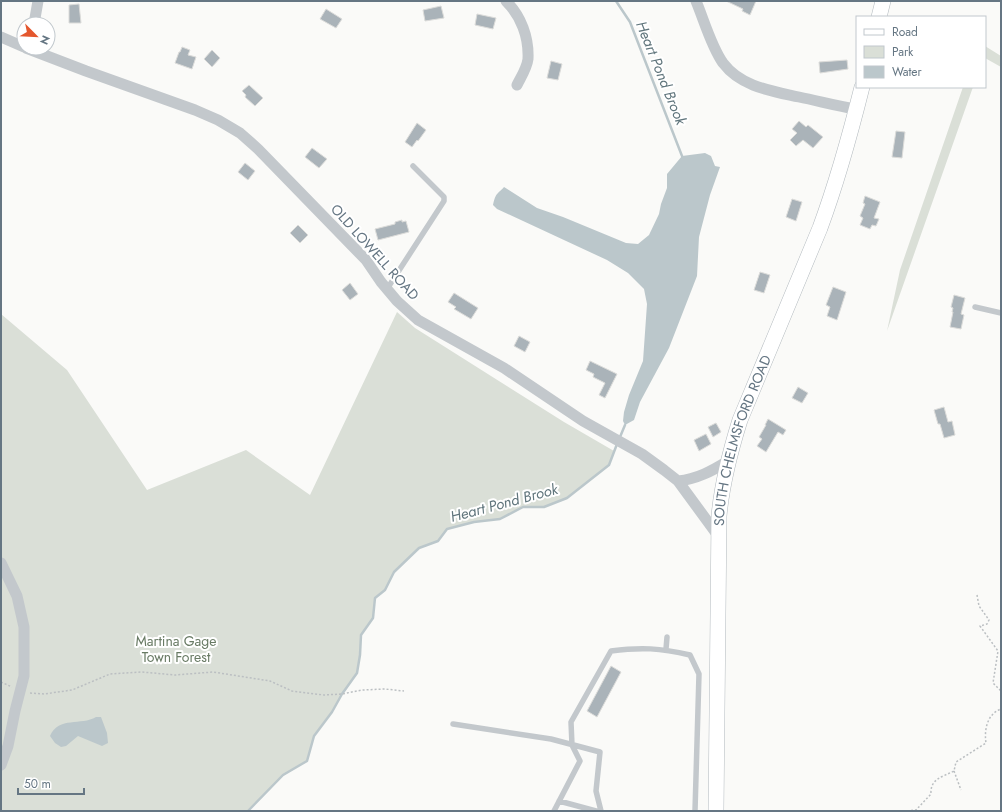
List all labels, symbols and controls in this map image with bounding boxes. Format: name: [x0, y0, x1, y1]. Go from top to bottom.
north arrow: [16, 16, 56, 56]
legend: [856, 16, 986, 88]
water label: Heart Pond Brook: [630, 18, 692, 129]
text: Road: [892, 23, 918, 41]
text: N: [36, 33, 54, 47]
text: Park: [892, 43, 914, 61]
text: Water: [892, 63, 923, 81]
street label: OLD LOWELL ROAD: [326, 200, 424, 304]
street label: SOUTH CHELMSFORD ROAD: [709, 352, 776, 526]
water label: Heart Pond Brook: [448, 478, 561, 528]
park label: Martina Gage Town Forest: [136, 631, 216, 667]
scale bar: [18, 770, 84, 796]
text: 50 m: [24, 775, 51, 793]

